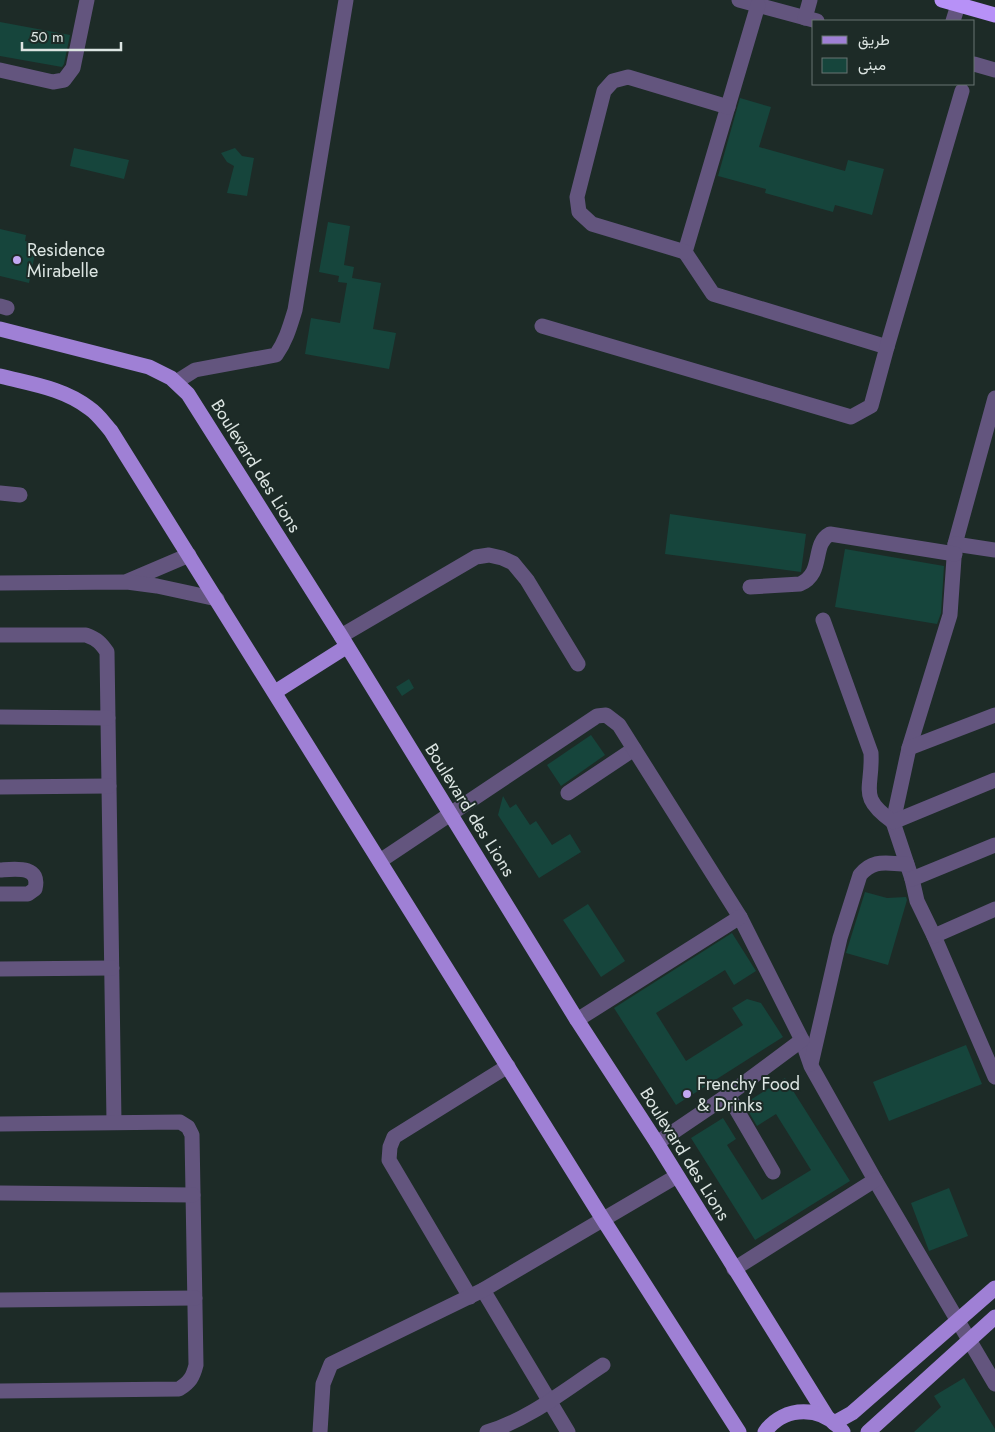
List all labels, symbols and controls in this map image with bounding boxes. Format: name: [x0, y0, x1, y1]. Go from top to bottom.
scale bar: [22, 20, 121, 52]
legend: [812, 20, 975, 85]
text: 50 m: [30, 26, 64, 48]
text: طريق: [858, 29, 890, 51]
text: مبنى: [858, 54, 886, 76]
place label: Residence Mirabelle: [27, 237, 105, 284]
marker: Residence Mirabelle: [11, 254, 23, 266]
street label: Boulevard des Lions: [205, 395, 307, 537]
street label: Boulevard des Lions: [419, 739, 521, 881]
place label: Frenchy Food & Drinks: [697, 1071, 800, 1118]
street label: Boulevard des Lions: [634, 1083, 736, 1225]
marker: Frenchy Food & Drinks: [681, 1088, 693, 1100]

